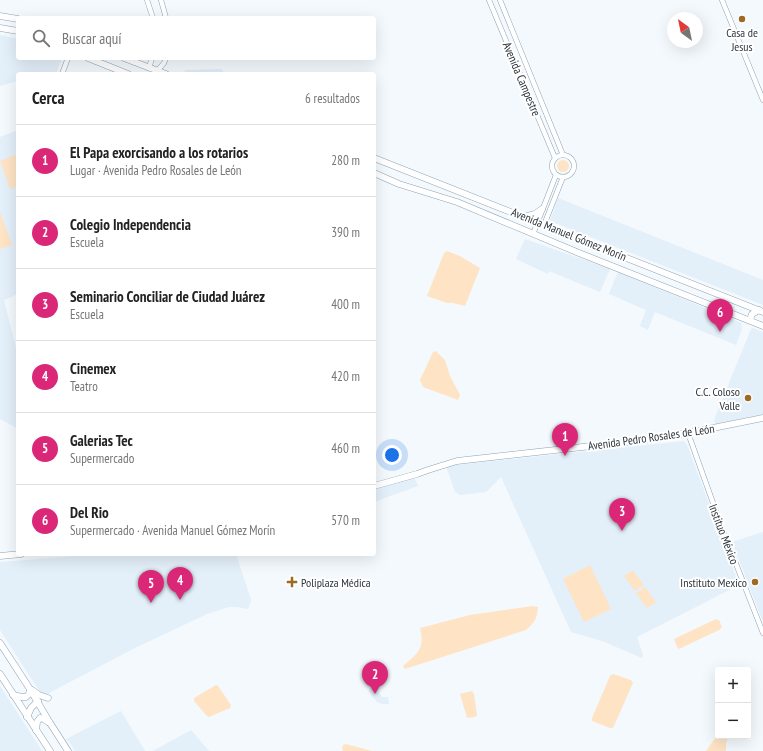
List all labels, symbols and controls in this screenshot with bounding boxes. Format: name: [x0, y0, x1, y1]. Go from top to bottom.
north arrow: [667, 12, 703, 48]
marker: Casa de Jesus: [737, 14, 747, 24]
search box: [16, 16, 376, 60]
place label: Casa de Jesus: [726, 25, 758, 54]
icon: search: [30, 27, 52, 49]
text: Buscar aquí: [62, 29, 122, 48]
street label: Avenida Campestre: [500, 40, 544, 118]
text: Cerca: [32, 87, 65, 109]
text: 6 resultados: [305, 90, 360, 107]
text: El Papa exorcisando a los rotarios: [70, 143, 248, 162]
text: 1: [42, 152, 48, 169]
text: 280 m: [331, 152, 360, 169]
text: Lugar · Avenida Pedro Rosales de León: [70, 162, 242, 179]
street label: Avenida Manuel Gómez Morín: [509, 204, 629, 264]
text: Colegio Independencia: [70, 215, 191, 234]
text: 2: [42, 224, 48, 241]
text: 390 m: [331, 224, 360, 241]
text: Escuela: [70, 234, 104, 251]
text: Seminario Conciliar de Ciudad Juárez: [70, 287, 265, 306]
text: 3: [42, 296, 48, 313]
text: 400 m: [331, 296, 360, 313]
pin: 6: [707, 299, 733, 332]
text: Escuela: [70, 306, 104, 323]
text: Cinemex: [70, 359, 116, 378]
text: 4: [42, 368, 48, 385]
text: 420 m: [331, 368, 360, 385]
text: Teatro: [70, 378, 98, 395]
place label: C.C. Coloso Valle: [695, 384, 740, 413]
marker: C.C. Coloso Valle: [743, 393, 753, 403]
street label: Avenida Pedro Rosales de León: [587, 421, 715, 453]
pin: 1: [552, 423, 578, 456]
text: Galerias Tec: [70, 431, 133, 450]
text: 5: [42, 440, 48, 457]
text: 460 m: [331, 440, 360, 457]
your location: [382, 445, 402, 465]
text: Supermercado: [70, 450, 134, 467]
pin: 3: [609, 498, 635, 531]
street label: Instituo México: [706, 502, 742, 566]
text: Del Rio: [70, 503, 109, 522]
text: 6: [42, 512, 48, 529]
text: 570 m: [331, 512, 360, 529]
text: Supermercado · Avenida Manuel Gómez Morín: [70, 522, 275, 539]
pin: 4: [167, 567, 193, 600]
pin: 5: [138, 570, 164, 603]
place label: Poliplaza Médica: [301, 575, 371, 590]
place label: Instituto Mexico: [680, 575, 747, 590]
marker: Poliplaza Médica: [286, 576, 298, 588]
marker: Instituto Mexico: [750, 577, 760, 587]
pin: 2: [362, 661, 388, 694]
map controls: [715, 667, 751, 739]
button: +: [715, 667, 751, 703]
button: −: [715, 703, 751, 739]

